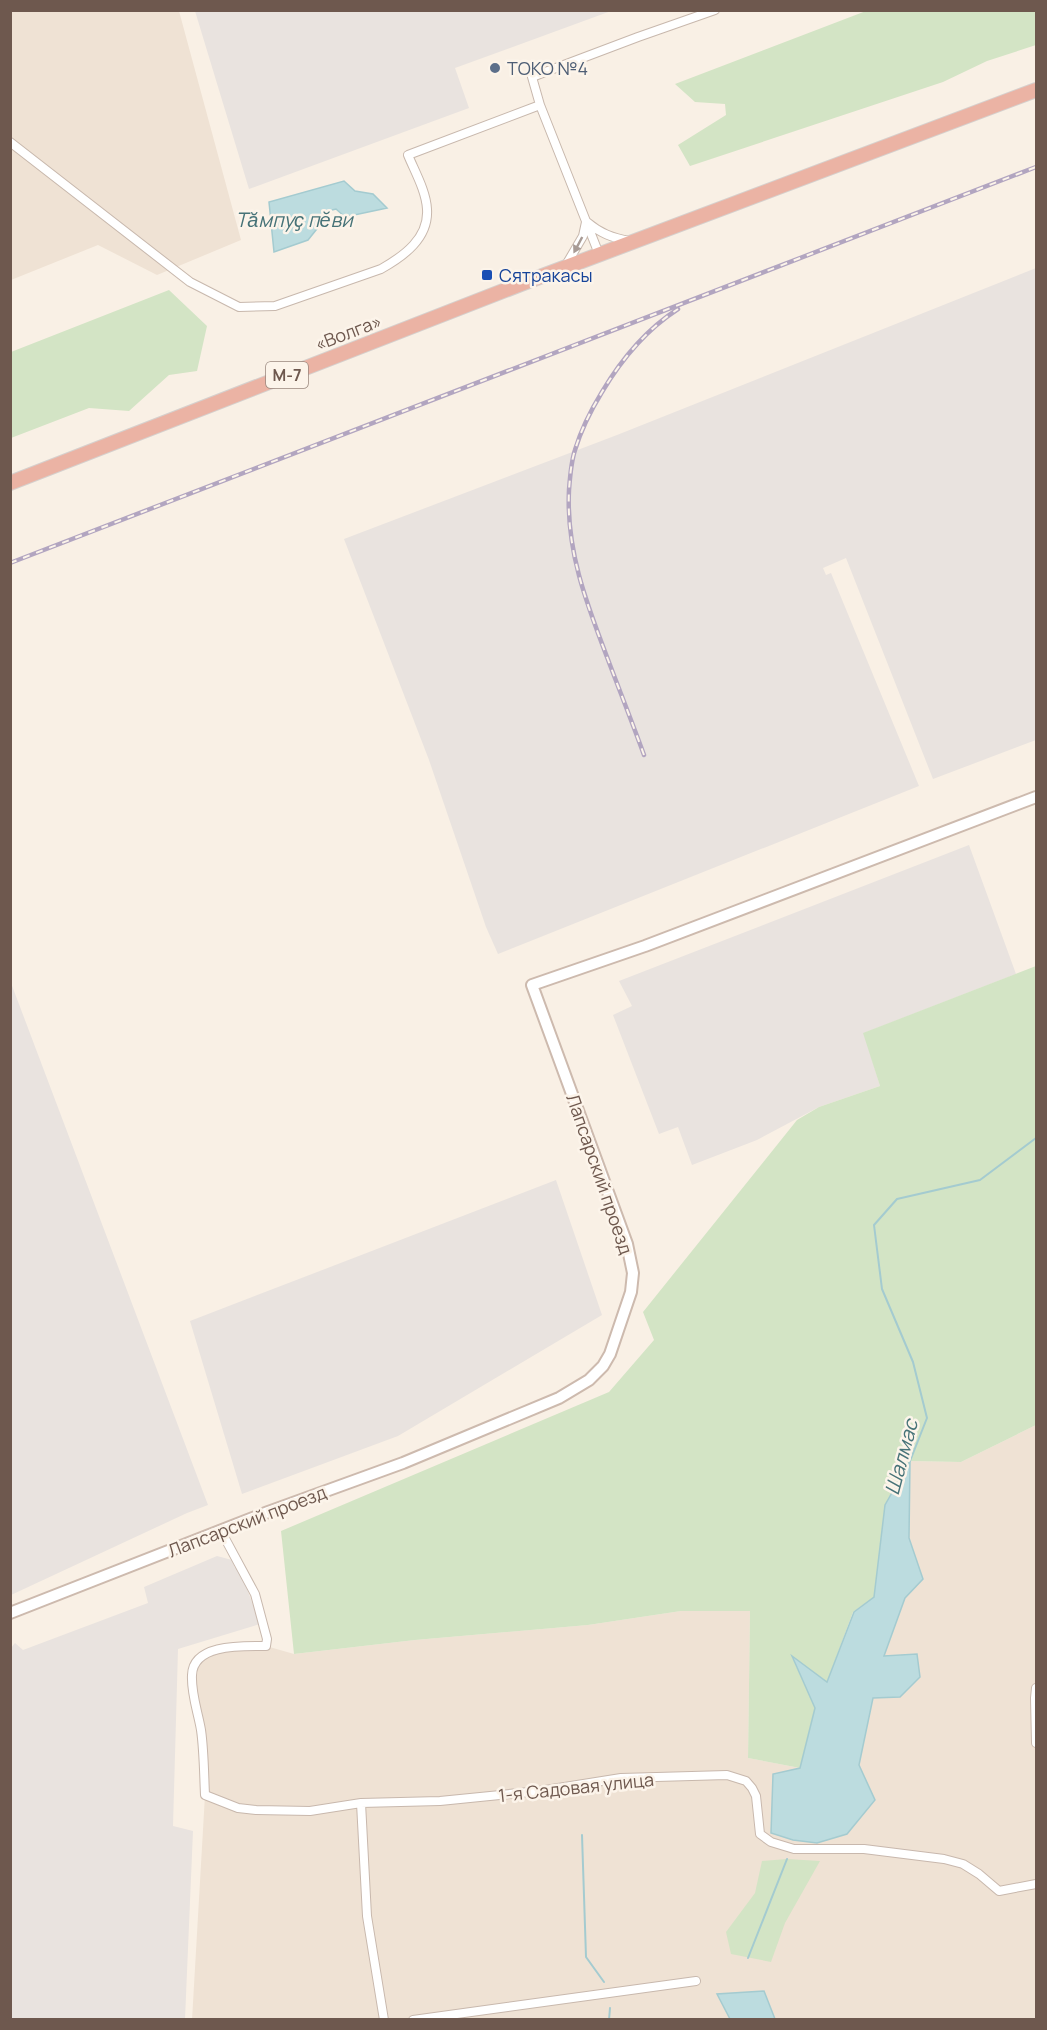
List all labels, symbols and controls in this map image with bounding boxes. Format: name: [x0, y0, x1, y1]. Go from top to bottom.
place label: ТОКО №4: [507, 56, 588, 80]
marker: ТОКО №4: [488, 61, 502, 75]
water label: Тӑмпуҫ пӗви: [235, 206, 354, 233]
one-way arrow: [573, 237, 583, 254]
place label: Сятракасы: [499, 263, 593, 287]
marker: Сятракасы: [480, 268, 494, 282]
street label: «Волга»: [311, 308, 385, 356]
road number: М-7: [266, 362, 308, 388]
street label: Лапсарский проезд: [561, 1091, 639, 1258]
water label: Шалмас: [878, 1415, 924, 1498]
street label: Лапсарский проезд: [164, 1480, 330, 1562]
street label: 1-я Садовая улица: [497, 1767, 655, 1807]

